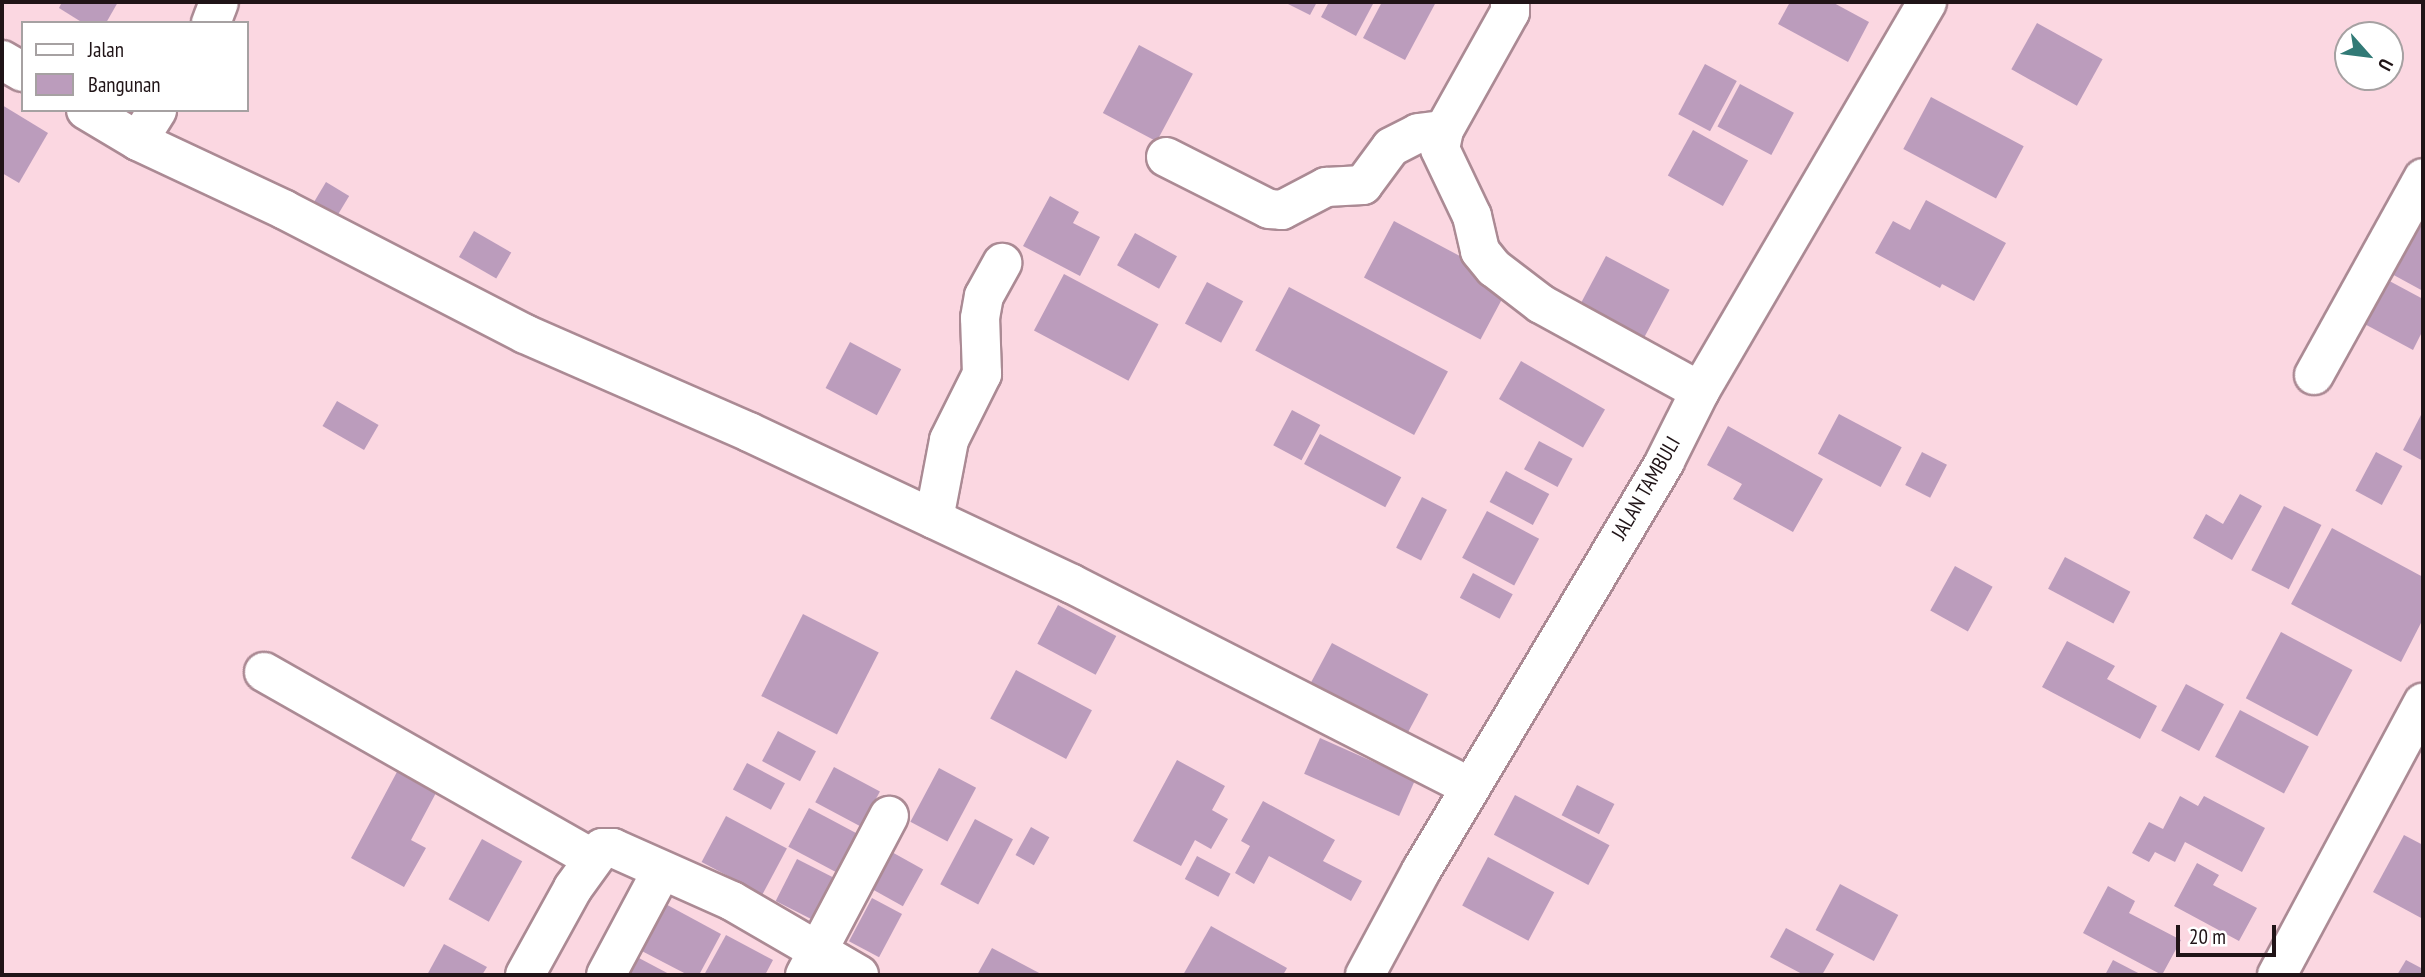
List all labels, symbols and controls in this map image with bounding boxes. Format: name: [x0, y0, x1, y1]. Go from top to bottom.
legend: [21, 21, 248, 112]
north arrow: [2334, 21, 2404, 91]
text: Jalan: [88, 36, 124, 63]
text: U: [2373, 55, 2399, 75]
text: Bangunan: [88, 71, 161, 98]
street label: JALAN TAMBULI: [1606, 432, 1686, 544]
scale bar: [2180, 911, 2280, 955]
text: 20 m: [2189, 923, 2226, 950]

